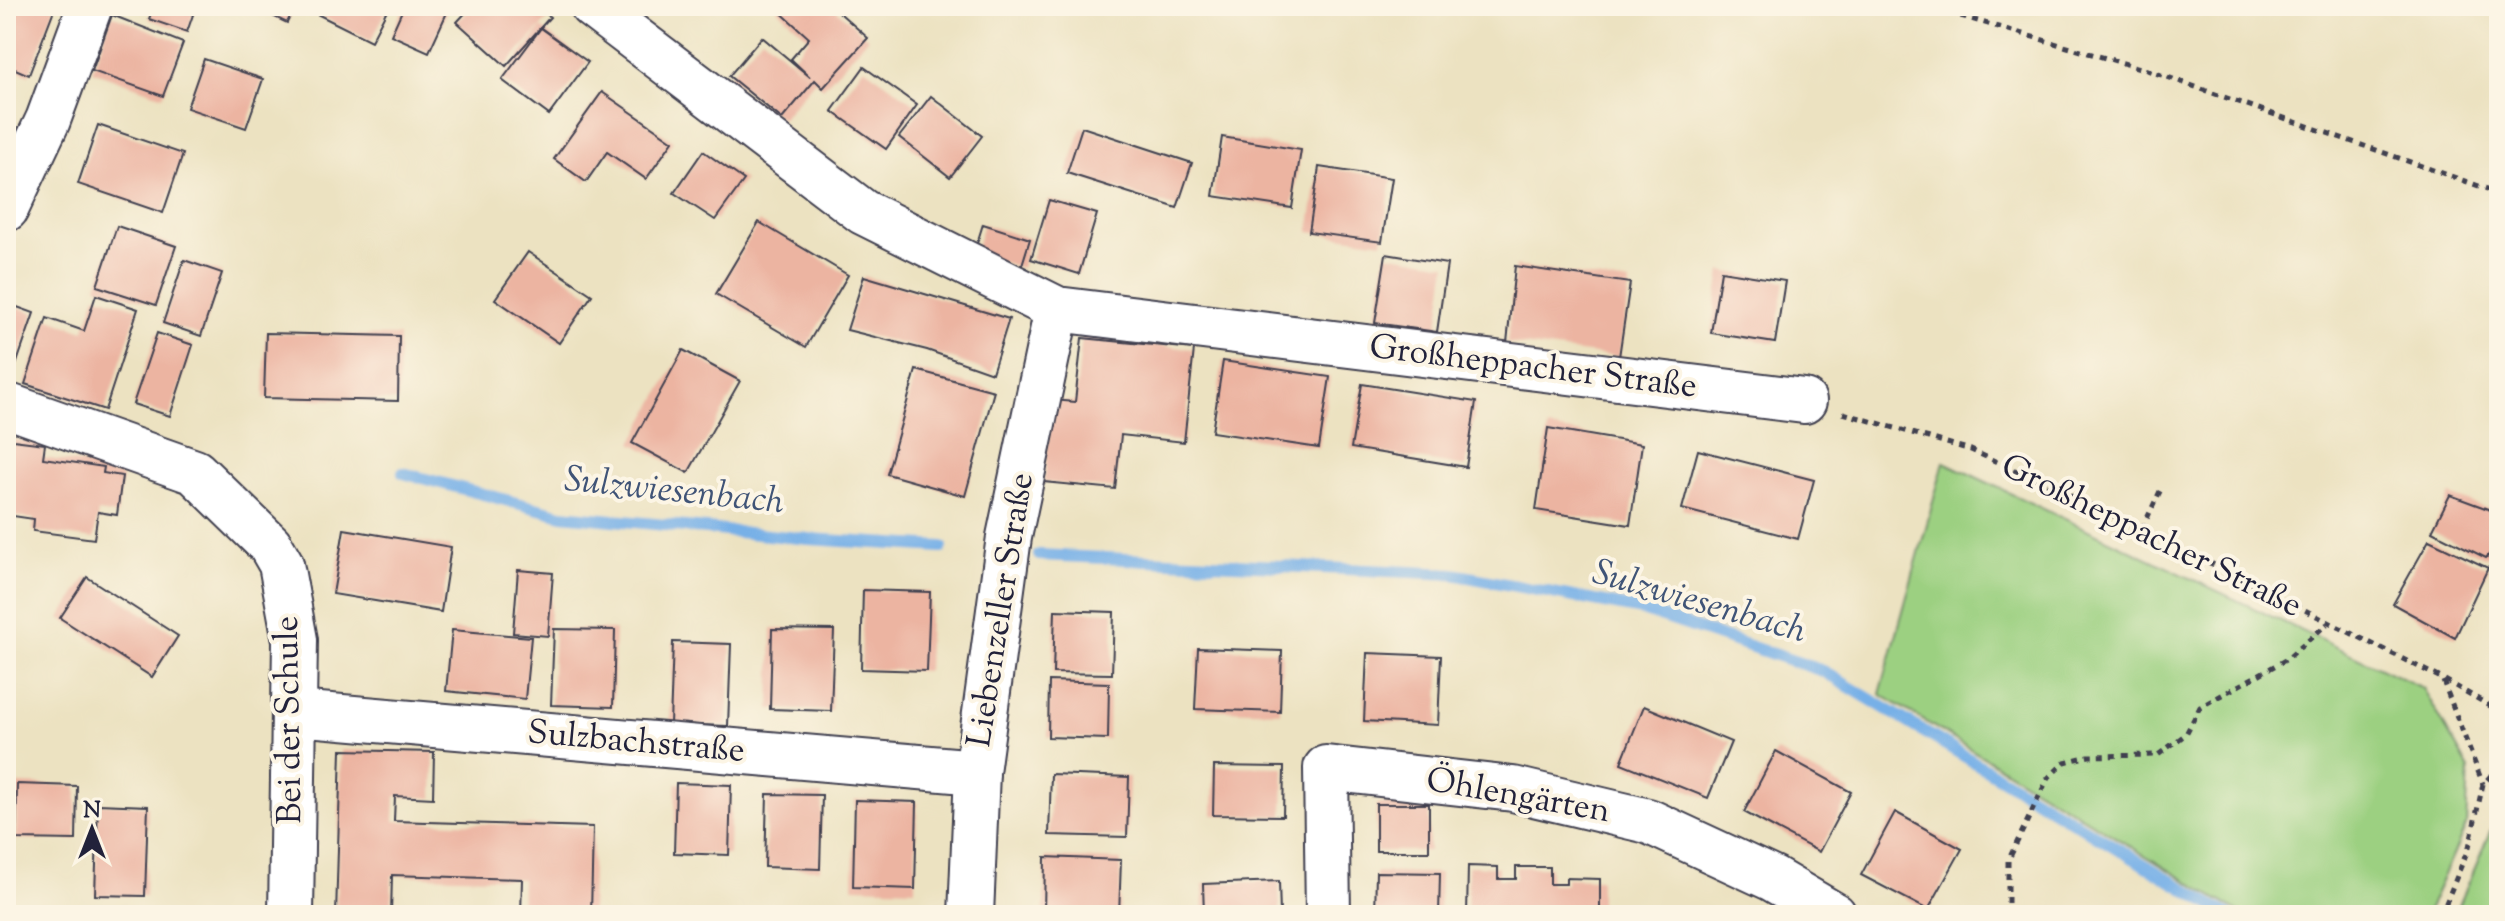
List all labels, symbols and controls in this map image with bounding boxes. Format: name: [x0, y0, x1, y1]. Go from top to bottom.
street label: Großheppacher Straße: [1366, 324, 1700, 412]
street label: Großheppacher Straße: [1992, 443, 2310, 631]
water label: Sulzwiesenbach: [562, 455, 787, 529]
street label: Liebenzeller Straße: [956, 469, 1048, 751]
water label: Sulzwiesenbach: [1586, 548, 1813, 658]
street label: Bei der Schule: [264, 615, 316, 825]
street label: Sulzbachstraße: [525, 709, 747, 777]
street label: Öhlengärten: [1422, 757, 1614, 837]
north arrow: [52, 789, 132, 869]
text: N: [83, 796, 101, 828]

